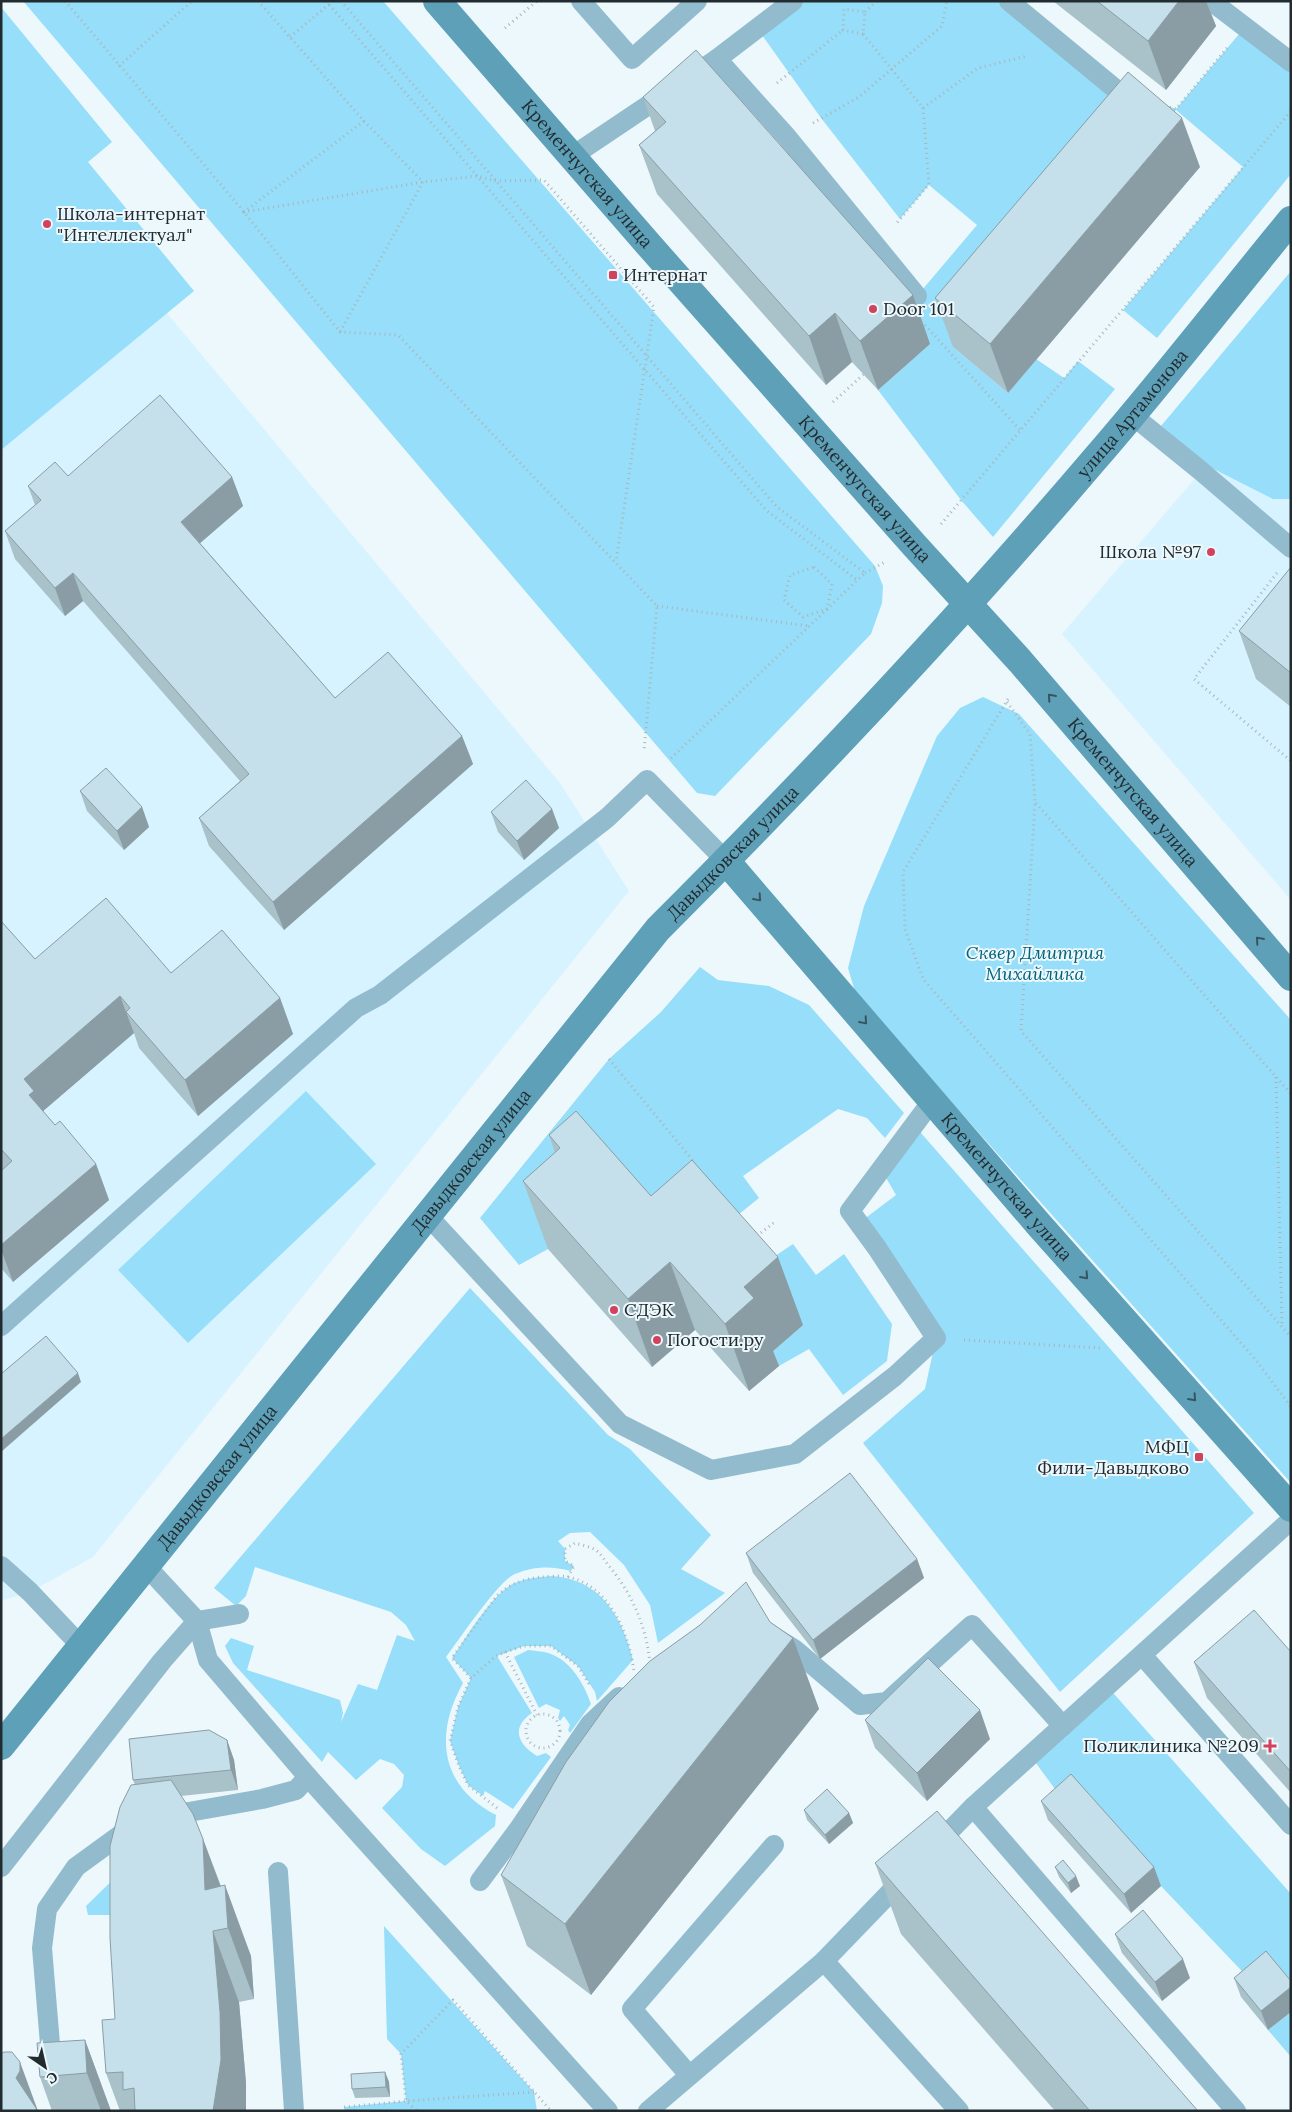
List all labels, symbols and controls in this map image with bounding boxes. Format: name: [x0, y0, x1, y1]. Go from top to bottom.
street label: Кременчугская улица: [517, 95, 658, 253]
place label: Школа-интернат "Интеллектуал": [57, 202, 205, 246]
marker: Школа-интернат "Интеллектуал": [41, 218, 53, 230]
place label: Интернат: [623, 263, 707, 286]
marker: Интернат: [607, 269, 619, 281]
place label: Door 101: [883, 297, 954, 320]
marker: Door 101: [867, 303, 879, 315]
street label: улица Артамонова: [1072, 345, 1193, 483]
street label: Кременчугская улица: [794, 410, 936, 567]
place label: Школа №97: [1099, 540, 1201, 563]
marker: Школа №97: [1205, 546, 1217, 558]
one-way arrow: [1048, 694, 1056, 703]
street label: Кременчугская улица: [1063, 713, 1204, 872]
street label: Давыдковская улица: [661, 780, 803, 925]
one-way arrow: [752, 893, 761, 902]
one-way arrow: [1256, 937, 1265, 946]
park label: Сквер Дмитрия Михайлика: [966, 941, 1104, 985]
one-way arrow: [858, 1016, 867, 1025]
street label: Давыдковская улица: [405, 1084, 536, 1238]
street label: Кременчугская улица: [936, 1107, 1078, 1266]
one-way arrow: [1079, 1271, 1088, 1280]
place label: СДЭК: [624, 1298, 674, 1321]
marker: СДЭК: [608, 1304, 620, 1316]
place label: Погости.ру: [667, 1328, 764, 1351]
marker: Погости.ру: [651, 1334, 663, 1346]
one-way arrow: [1187, 1392, 1196, 1401]
street label: Давыдковская улица: [152, 1400, 282, 1554]
place label: МФЦ Фили-Давыдково: [1037, 1435, 1189, 1479]
marker: МФЦ Фили-Давыдково: [1193, 1451, 1205, 1463]
place label: Поликлиника №209: [1083, 1734, 1259, 1757]
marker: Поликлиника №209: [1263, 1739, 1277, 1753]
north arrow: [20, 2042, 70, 2092]
text: С: [43, 2068, 61, 2088]

